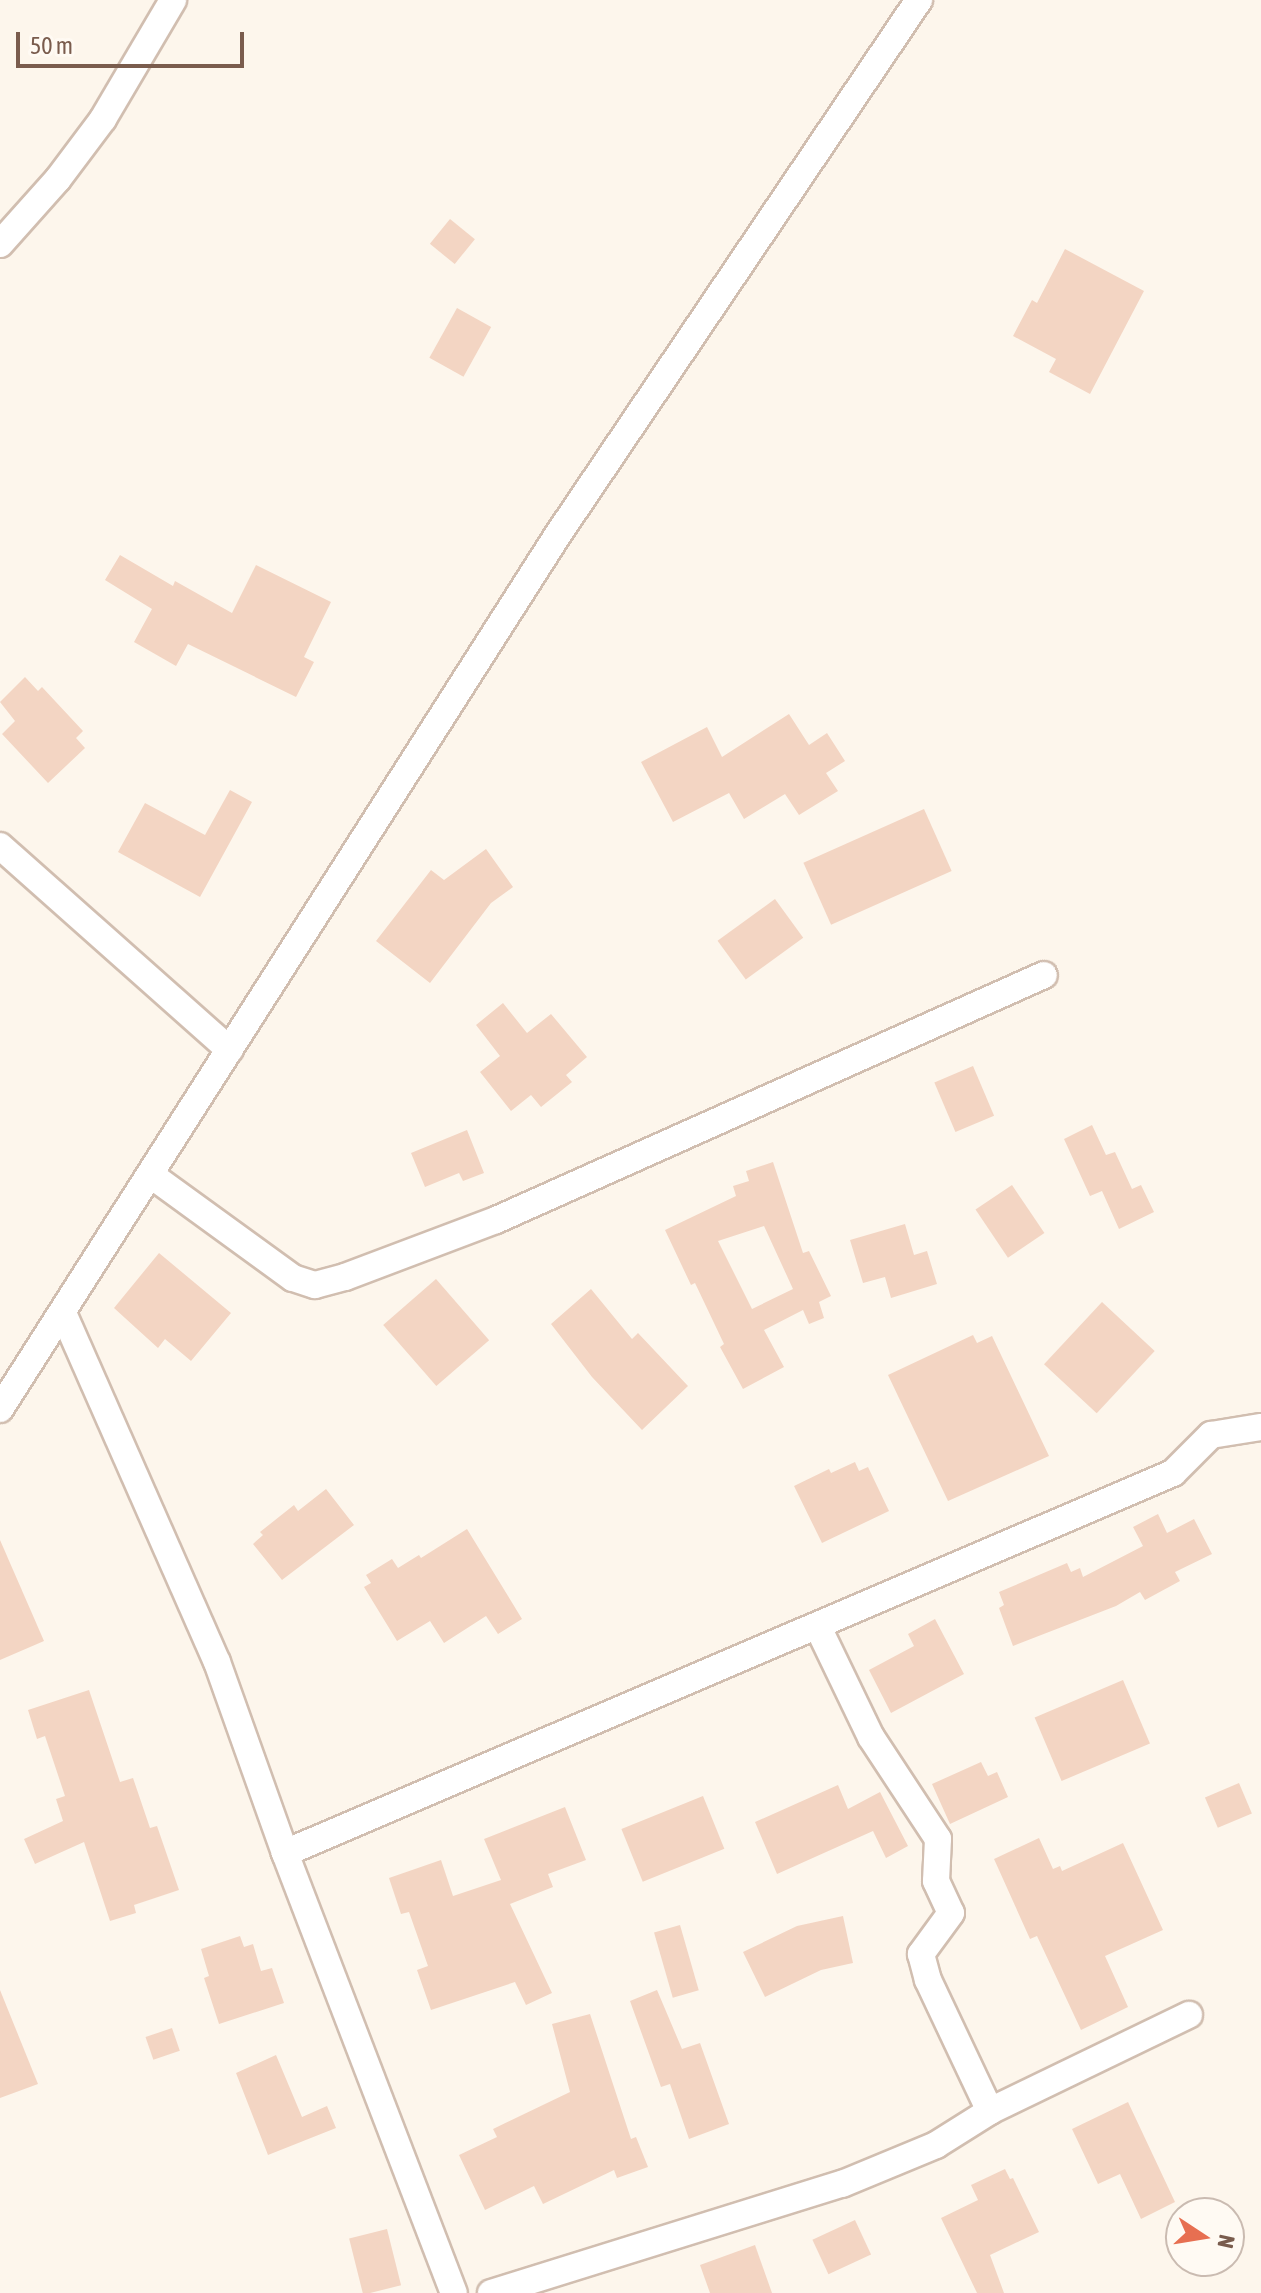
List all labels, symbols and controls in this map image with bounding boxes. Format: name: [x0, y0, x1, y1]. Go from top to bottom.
scale bar: [20, 16, 248, 66]
text: 50 m: [30, 32, 73, 59]
north arrow: [1165, 2197, 1245, 2277]
text: N: [1212, 2233, 1241, 2251]

